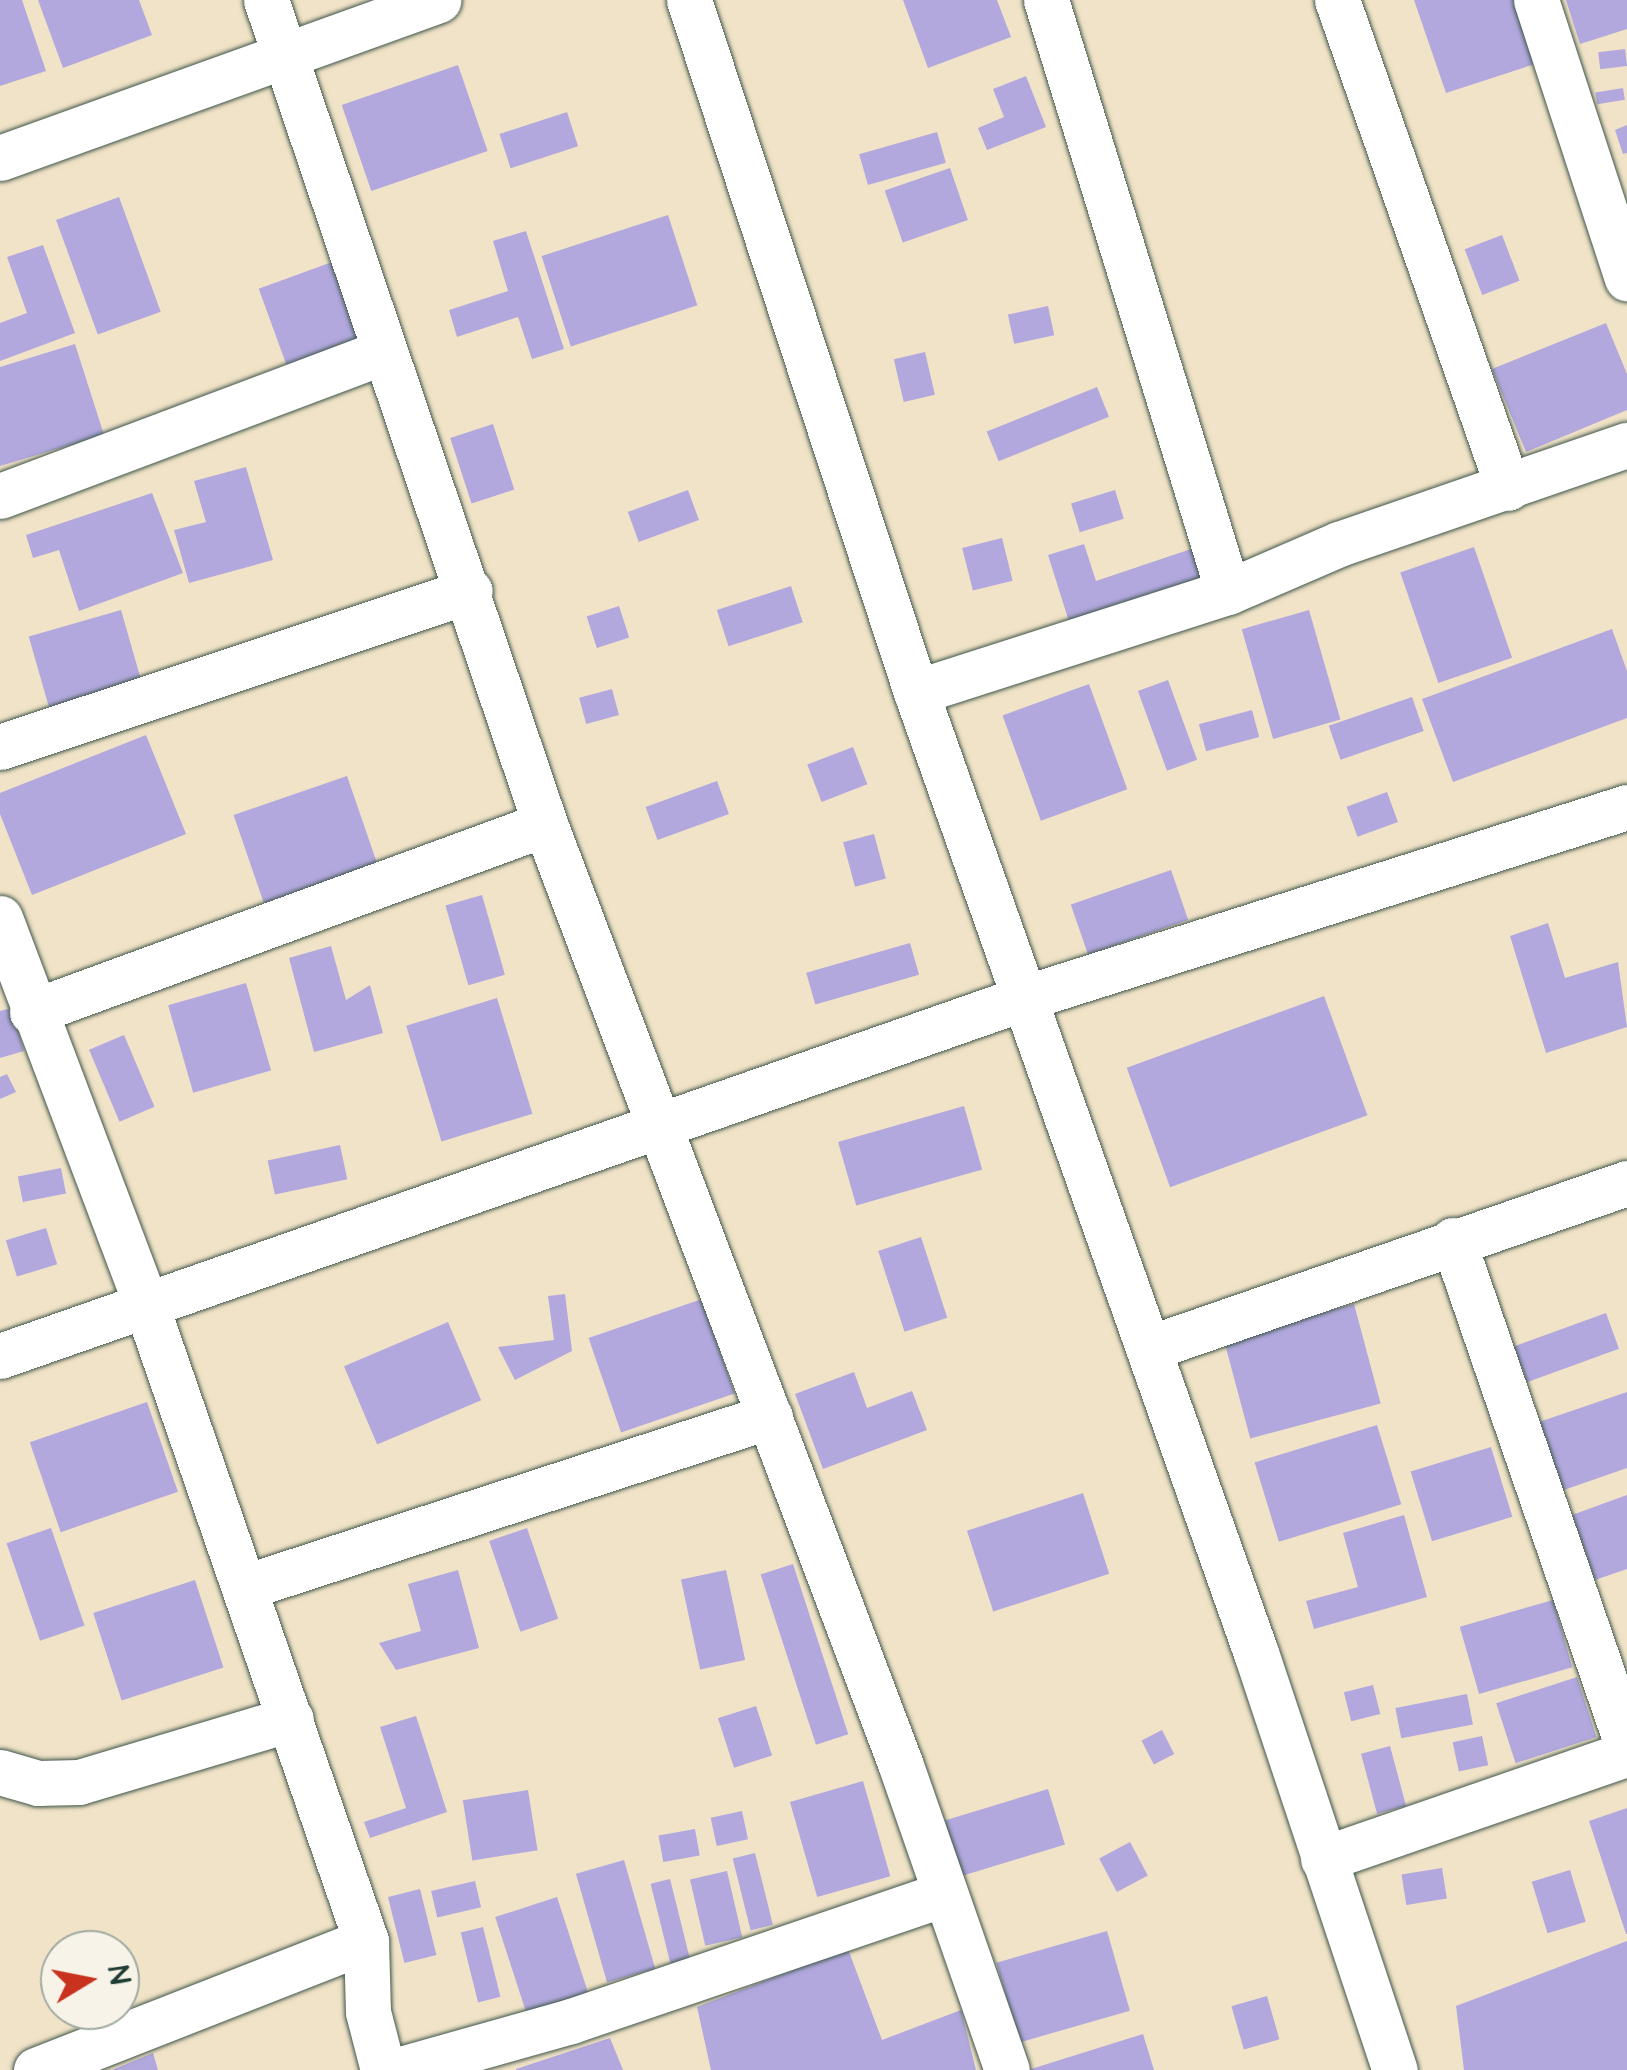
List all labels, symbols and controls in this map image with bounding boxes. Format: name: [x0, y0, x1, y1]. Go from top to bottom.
north arrow: [40, 1930, 140, 2030]
text: N: [97, 1963, 139, 1987]

